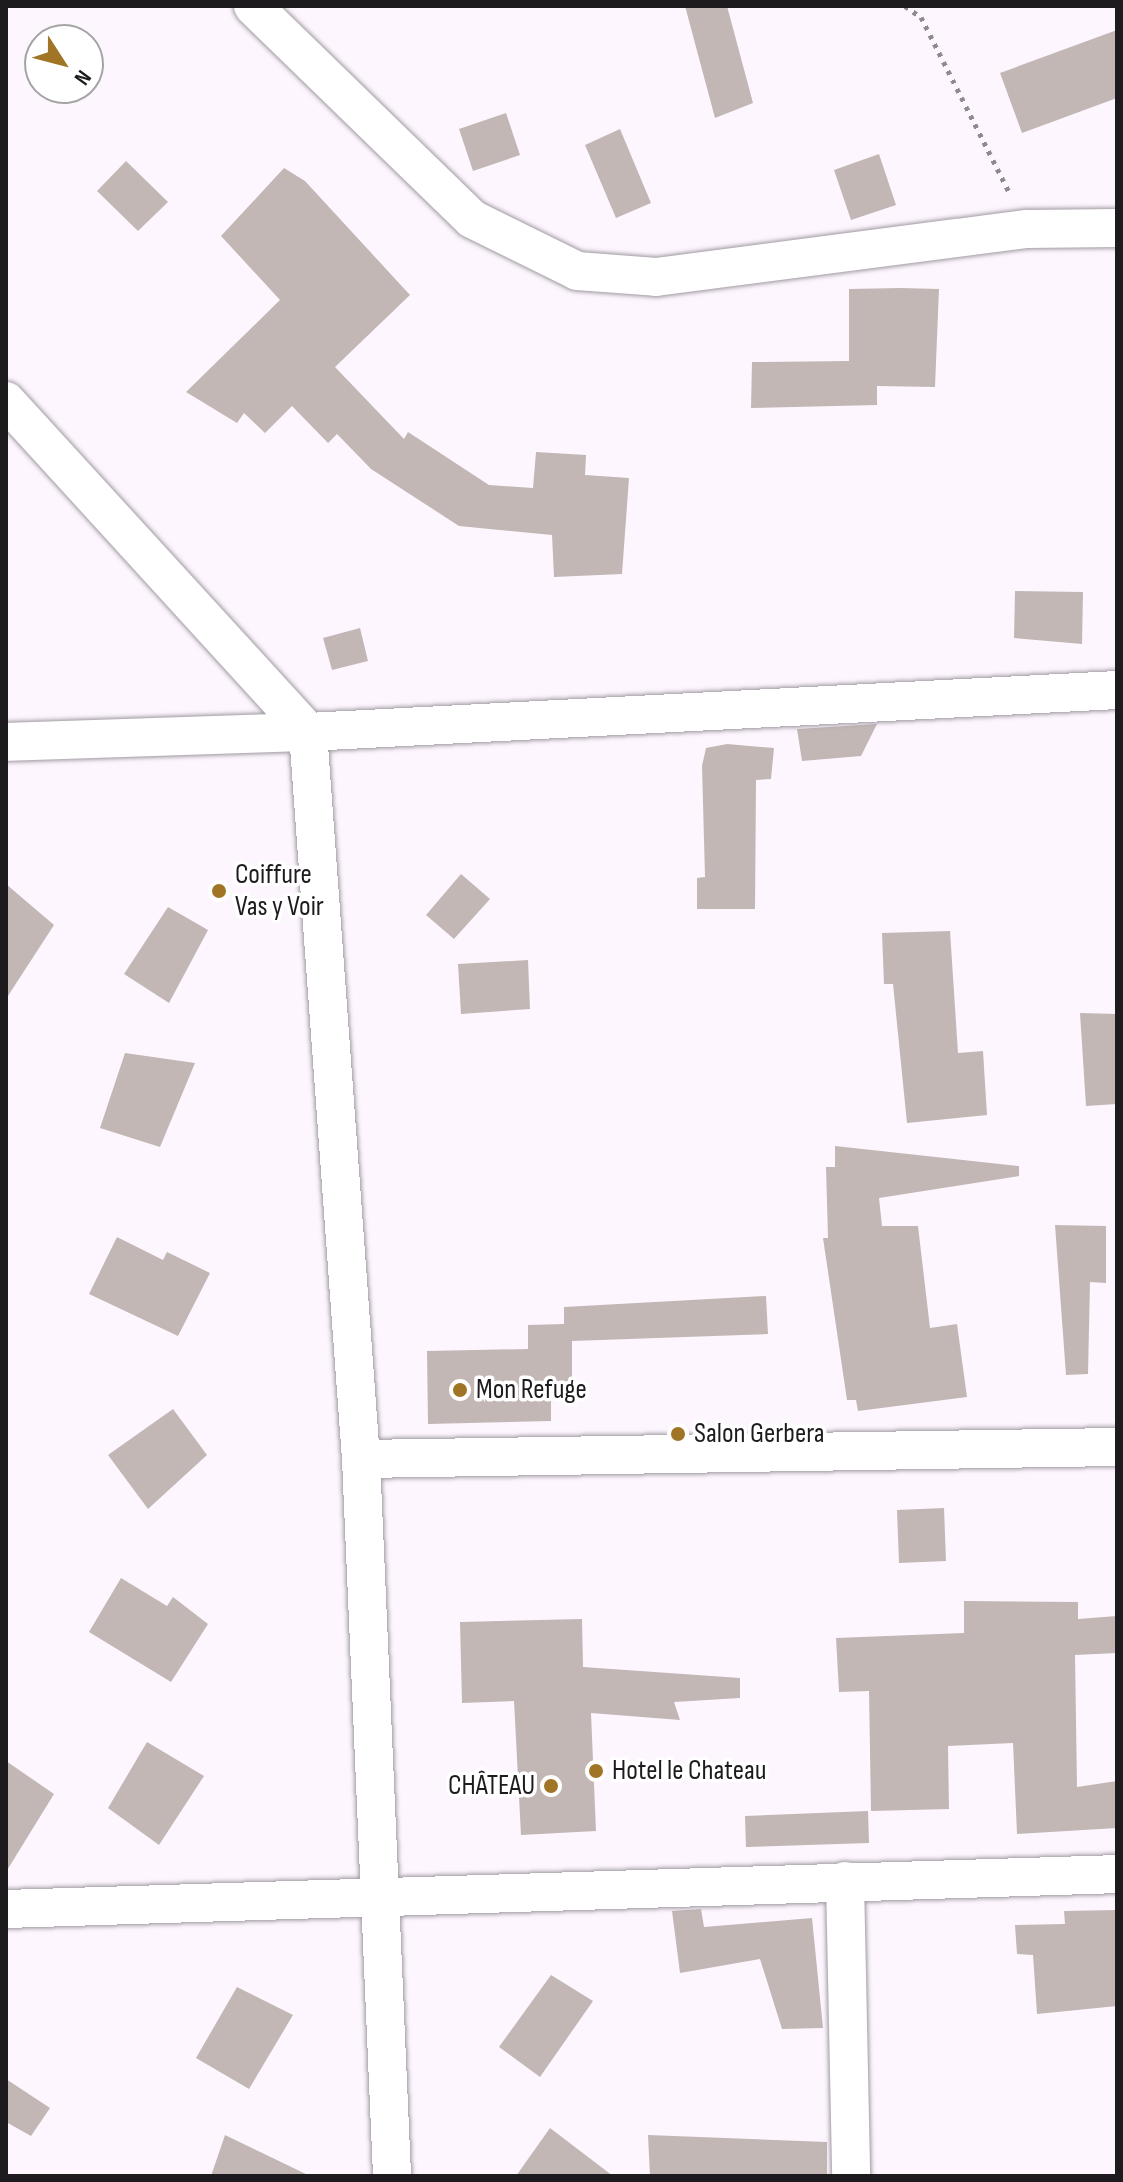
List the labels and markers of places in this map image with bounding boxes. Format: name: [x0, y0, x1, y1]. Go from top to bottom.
place label: Coiffure Vas y Voir: [235, 858, 324, 924]
marker: Coiffure Vas y Voir: [210, 882, 228, 900]
place label: Mon Refuge: [476, 1373, 587, 1407]
marker: Mon Refuge: [451, 1381, 469, 1399]
place label: Salon Gerbera: [694, 1417, 825, 1451]
marker: Salon Gerbera: [669, 1425, 687, 1443]
place label: Hotel le Chateau: [612, 1754, 766, 1788]
marker: Hotel le Chateau: [587, 1762, 605, 1780]
place label: CHÂTEAU: [448, 1769, 535, 1803]
marker: CHÂTEAU: [542, 1777, 560, 1795]

